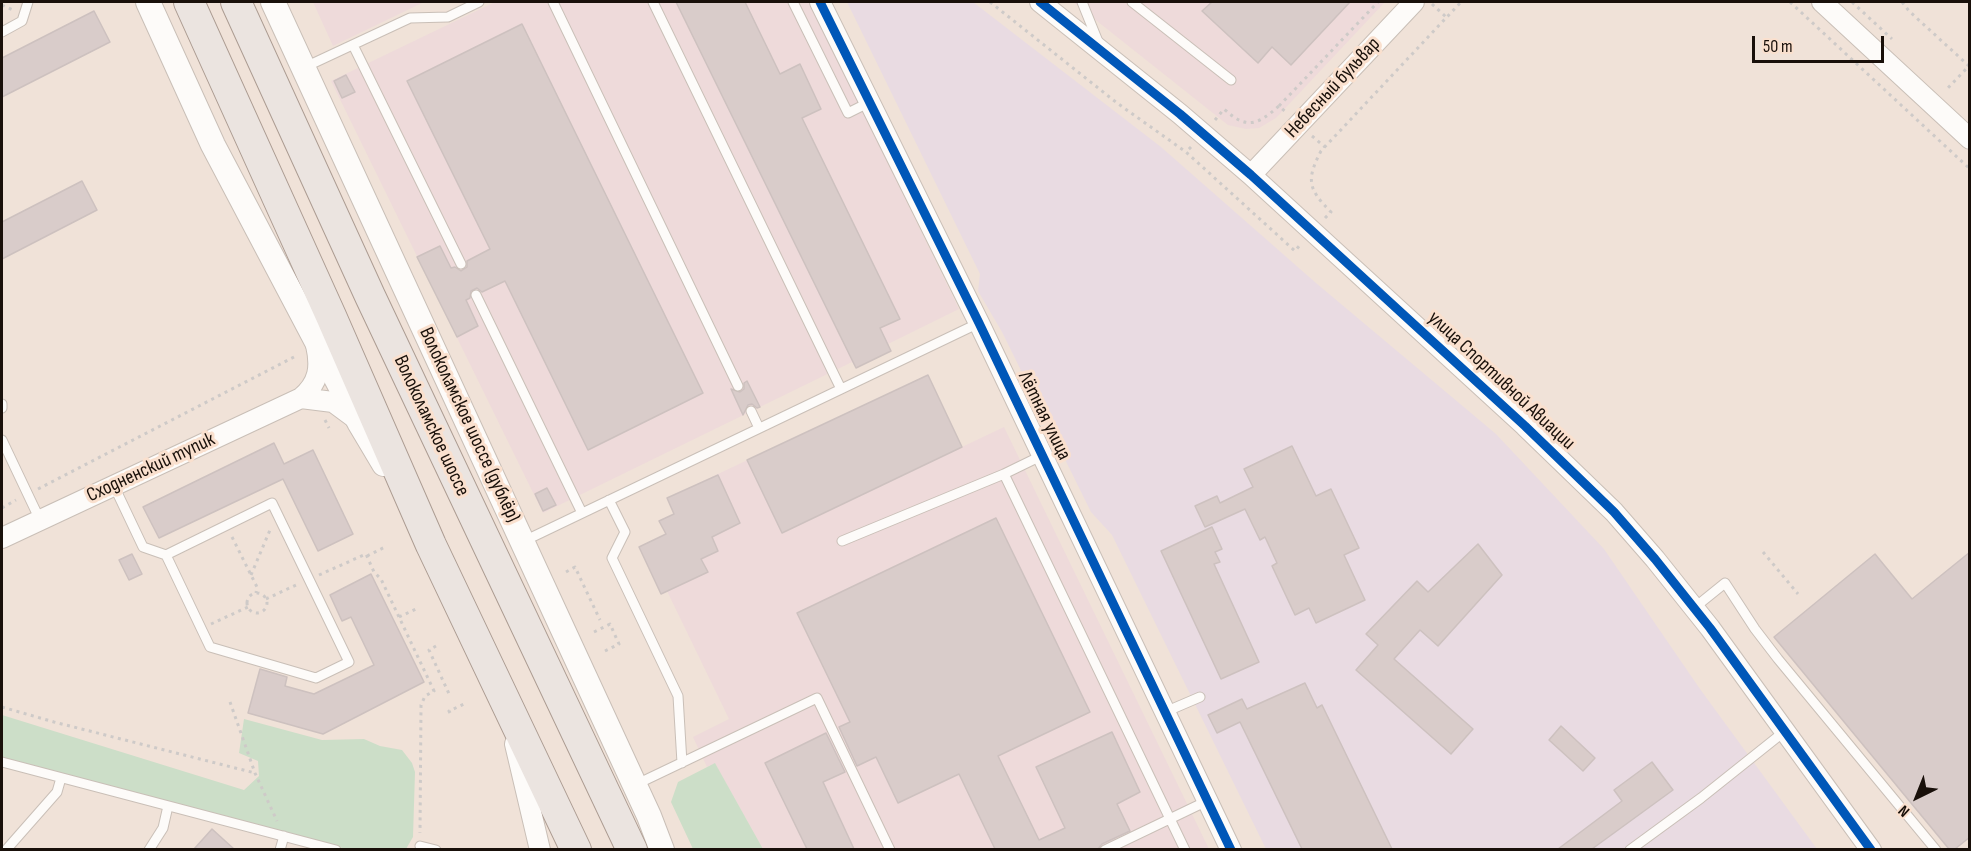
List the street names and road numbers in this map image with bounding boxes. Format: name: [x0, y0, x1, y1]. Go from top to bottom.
street label: Небесный бульвар: [1280, 33, 1386, 143]
street label: улица Спортивной Авиации: [1422, 307, 1580, 455]
street label: Волоколамское шоссе (дублёр): [413, 324, 525, 526]
street label: Волоколамское шоссе: [388, 352, 474, 500]
street label: Лётная улица: [1012, 368, 1076, 464]
street label: Сходненский тупик: [83, 428, 219, 508]

